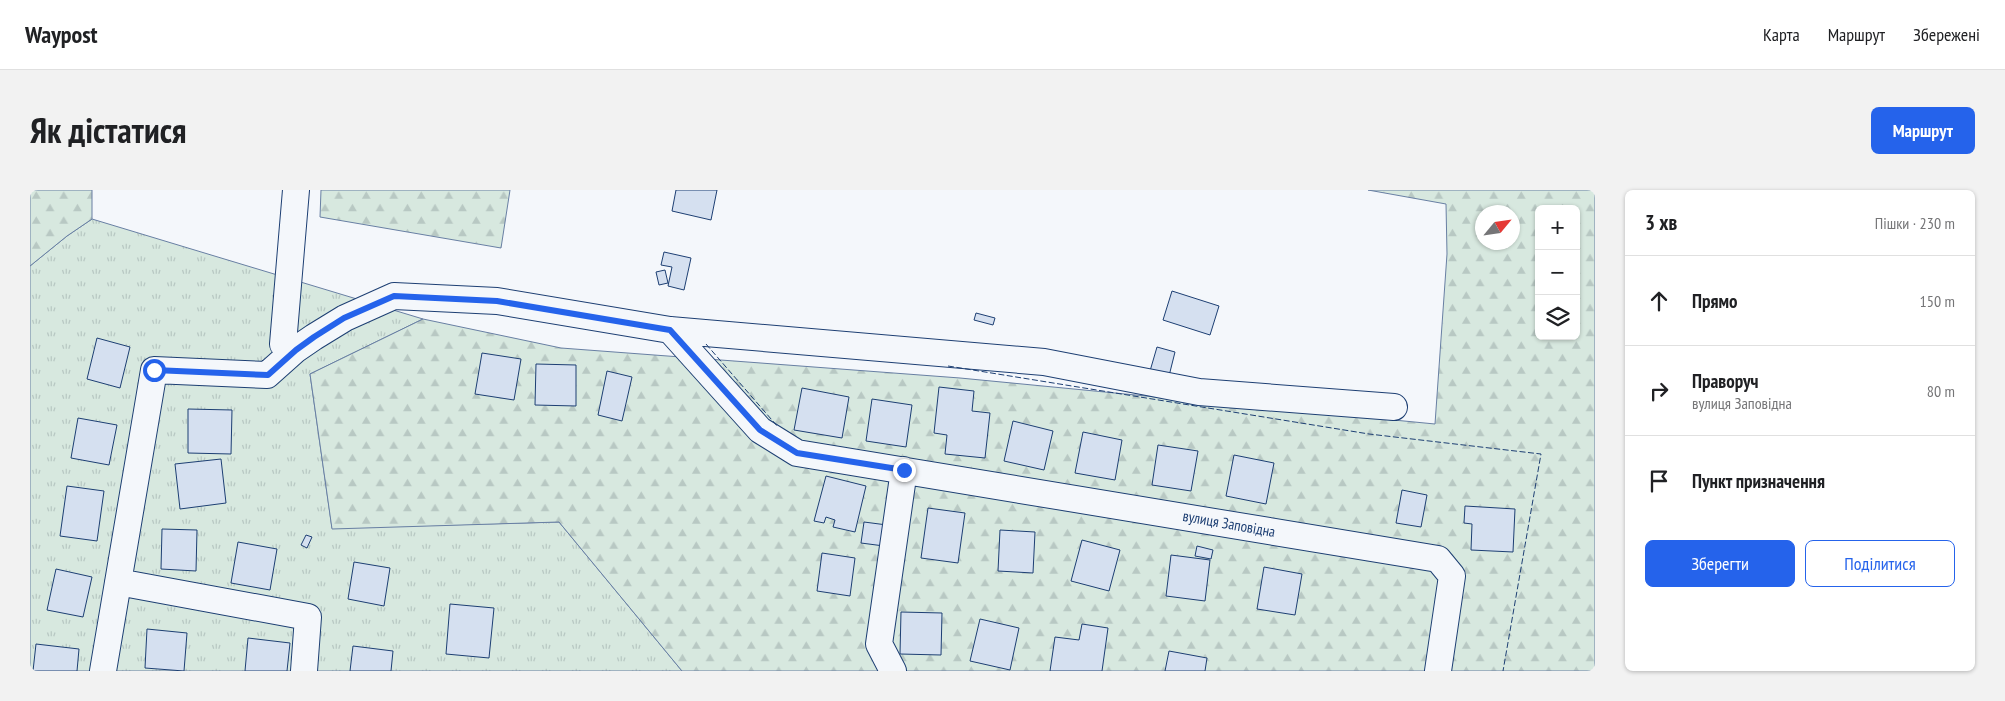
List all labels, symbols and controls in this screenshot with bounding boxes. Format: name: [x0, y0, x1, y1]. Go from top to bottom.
text: Waypost: [25, 19, 98, 50]
text: Карта: [1763, 23, 1800, 46]
text: Маршрут: [1828, 23, 1885, 46]
text: Збережені: [1913, 23, 1980, 46]
text: Як дістатися: [30, 107, 186, 153]
button: Маршрут: [1871, 107, 1975, 154]
north arrow: [1475, 205, 1520, 250]
map controls: [1535, 205, 1580, 340]
button: +: [1535, 205, 1580, 250]
text: 3 хв: [1645, 209, 1677, 236]
text: Пішки · 230 m: [1875, 213, 1955, 233]
button: −: [1535, 250, 1580, 295]
icon: ahead: [1645, 287, 1673, 315]
text: Прямо: [1692, 289, 1737, 313]
text: 150 m: [1920, 291, 1955, 311]
button: layers: [1535, 295, 1580, 340]
route start: [143, 359, 166, 382]
text: Праворуч: [1692, 369, 1759, 393]
icon: right: [1645, 377, 1673, 405]
text: 80 m: [1927, 381, 1955, 401]
text: вулиця Заповідна: [1692, 393, 1792, 413]
route end: [893, 459, 916, 482]
icon: arrive: [1645, 467, 1673, 495]
text: Пункт призначення: [1692, 469, 1825, 493]
street label: вулиця Заповідна: [1181, 506, 1277, 541]
button: Зберегти: [1645, 540, 1795, 587]
button: Поділитися: [1805, 540, 1955, 587]

